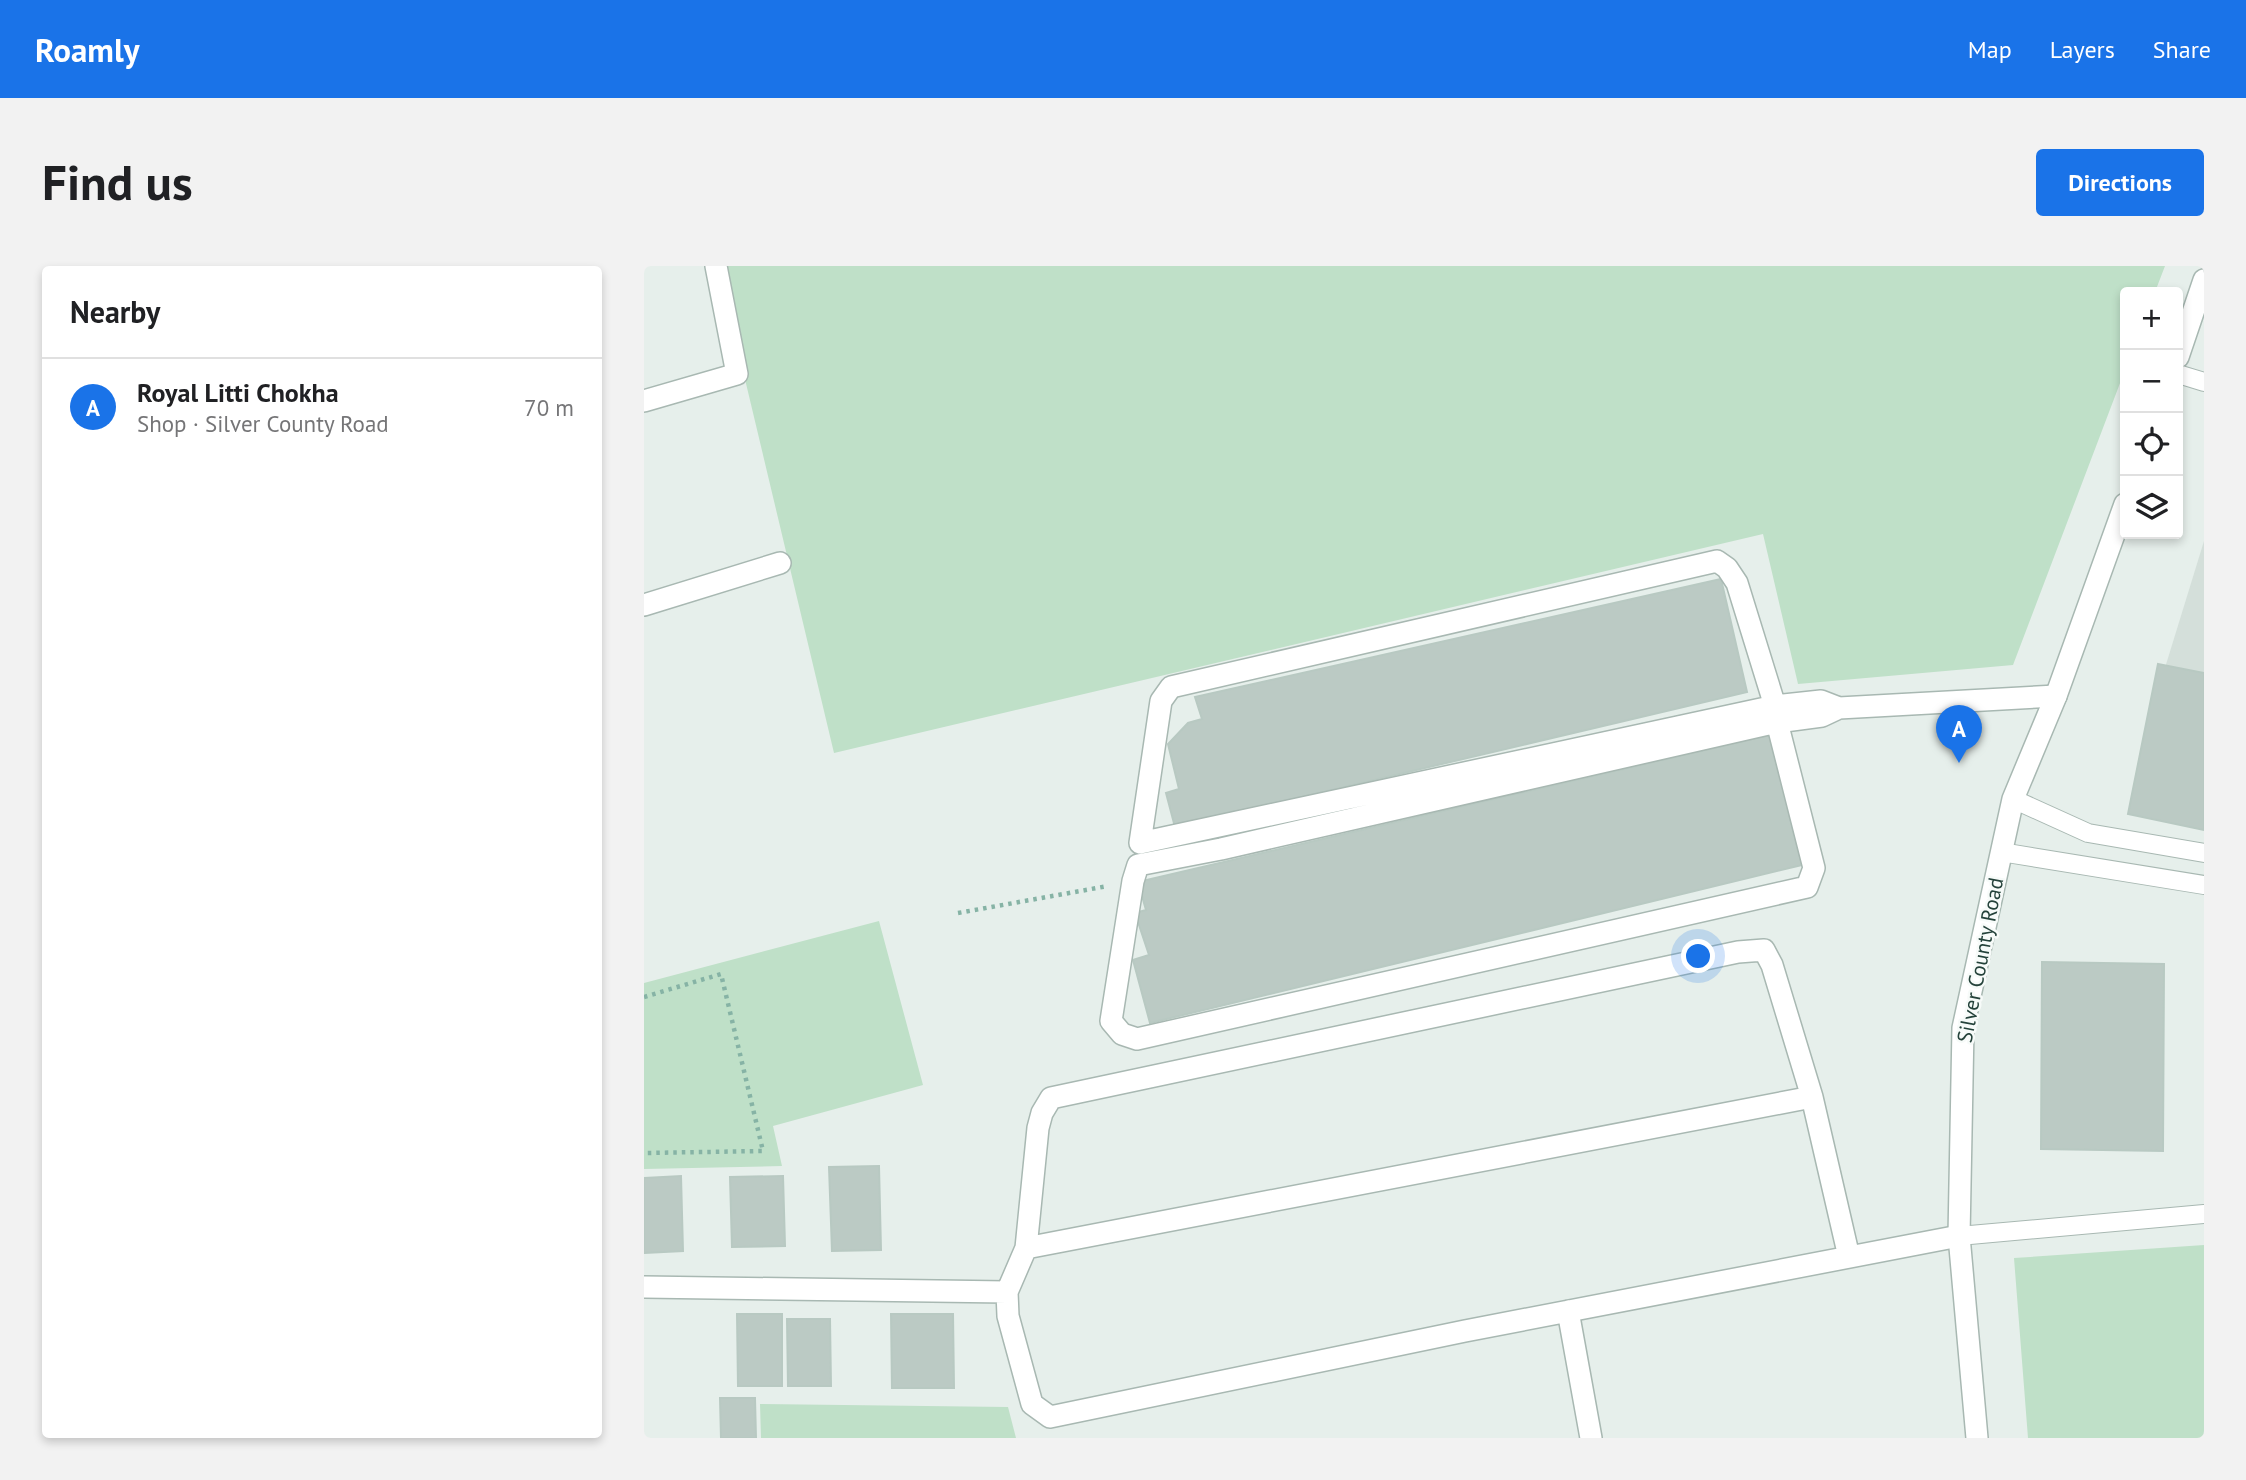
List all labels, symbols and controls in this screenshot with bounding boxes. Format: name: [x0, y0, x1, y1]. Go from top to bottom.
text: Roamly: [35, 28, 139, 71]
text: Map: [1968, 34, 2012, 65]
text: Layers: [2050, 34, 2115, 65]
text: Share: [2153, 34, 2211, 65]
button: Directions: [2036, 149, 2204, 216]
text: Find us: [42, 150, 193, 214]
map controls: [2120, 287, 2183, 539]
button: +: [2120, 287, 2183, 350]
text: Nearby: [70, 292, 160, 331]
button: −: [2120, 350, 2183, 413]
text: Royal Litti Chokha: [137, 376, 339, 409]
text: A: [86, 393, 100, 422]
text: 70 m: [524, 393, 574, 422]
text: Shop · Silver County Road: [137, 409, 389, 438]
button: locate: [2120, 413, 2183, 476]
button: layers: [2120, 476, 2183, 539]
pin: A: [1936, 705, 1982, 763]
street label: Silver County Road: [1951, 875, 2009, 1045]
your location: [1681, 939, 1715, 973]

